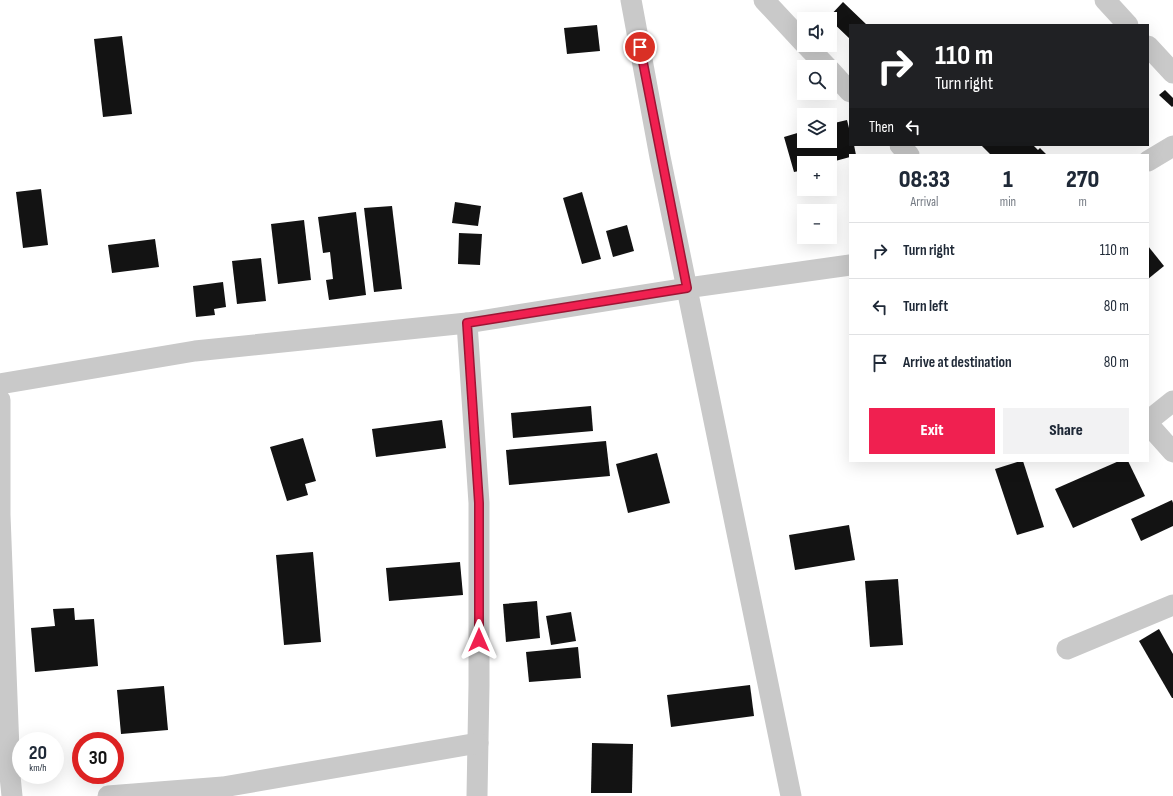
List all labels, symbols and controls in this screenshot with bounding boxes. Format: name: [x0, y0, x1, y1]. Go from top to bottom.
map controls: [797, 12, 837, 244]
button: sound: [797, 12, 837, 52]
pin: [623, 30, 657, 64]
icon: arrive: [629, 36, 651, 58]
text: 110 m: [935, 39, 993, 72]
icon: right: [869, 40, 921, 92]
button: search: [797, 60, 837, 100]
text: Turn right: [935, 73, 993, 94]
button: layers: [797, 108, 837, 148]
icon: left: [902, 116, 924, 138]
text: Then: [869, 118, 894, 137]
button: +: [797, 156, 837, 196]
text: 08:33: [899, 165, 950, 194]
text: 1: [1003, 165, 1013, 194]
text: 270: [1066, 165, 1099, 194]
text: Arrival: [910, 194, 938, 210]
text: min: [1000, 194, 1016, 210]
text: m: [1078, 194, 1087, 210]
button: −: [797, 204, 837, 244]
icon: right: [869, 240, 891, 262]
text: Turn right: [903, 241, 955, 260]
text: 110 m: [1100, 241, 1129, 260]
icon: left: [869, 296, 891, 318]
text: Turn left: [903, 297, 948, 316]
text: 80 m: [1104, 297, 1129, 316]
icon: arrive: [869, 352, 891, 374]
text: Arrive at destination: [903, 353, 1012, 372]
text: 80 m: [1104, 353, 1129, 372]
button: Exit: [869, 408, 995, 454]
button: Share: [1003, 408, 1129, 454]
position arrow: [458, 619, 500, 661]
speed limit sign: 30: [72, 732, 124, 784]
text: 20: [29, 741, 47, 765]
text: km/h: [29, 762, 47, 774]

